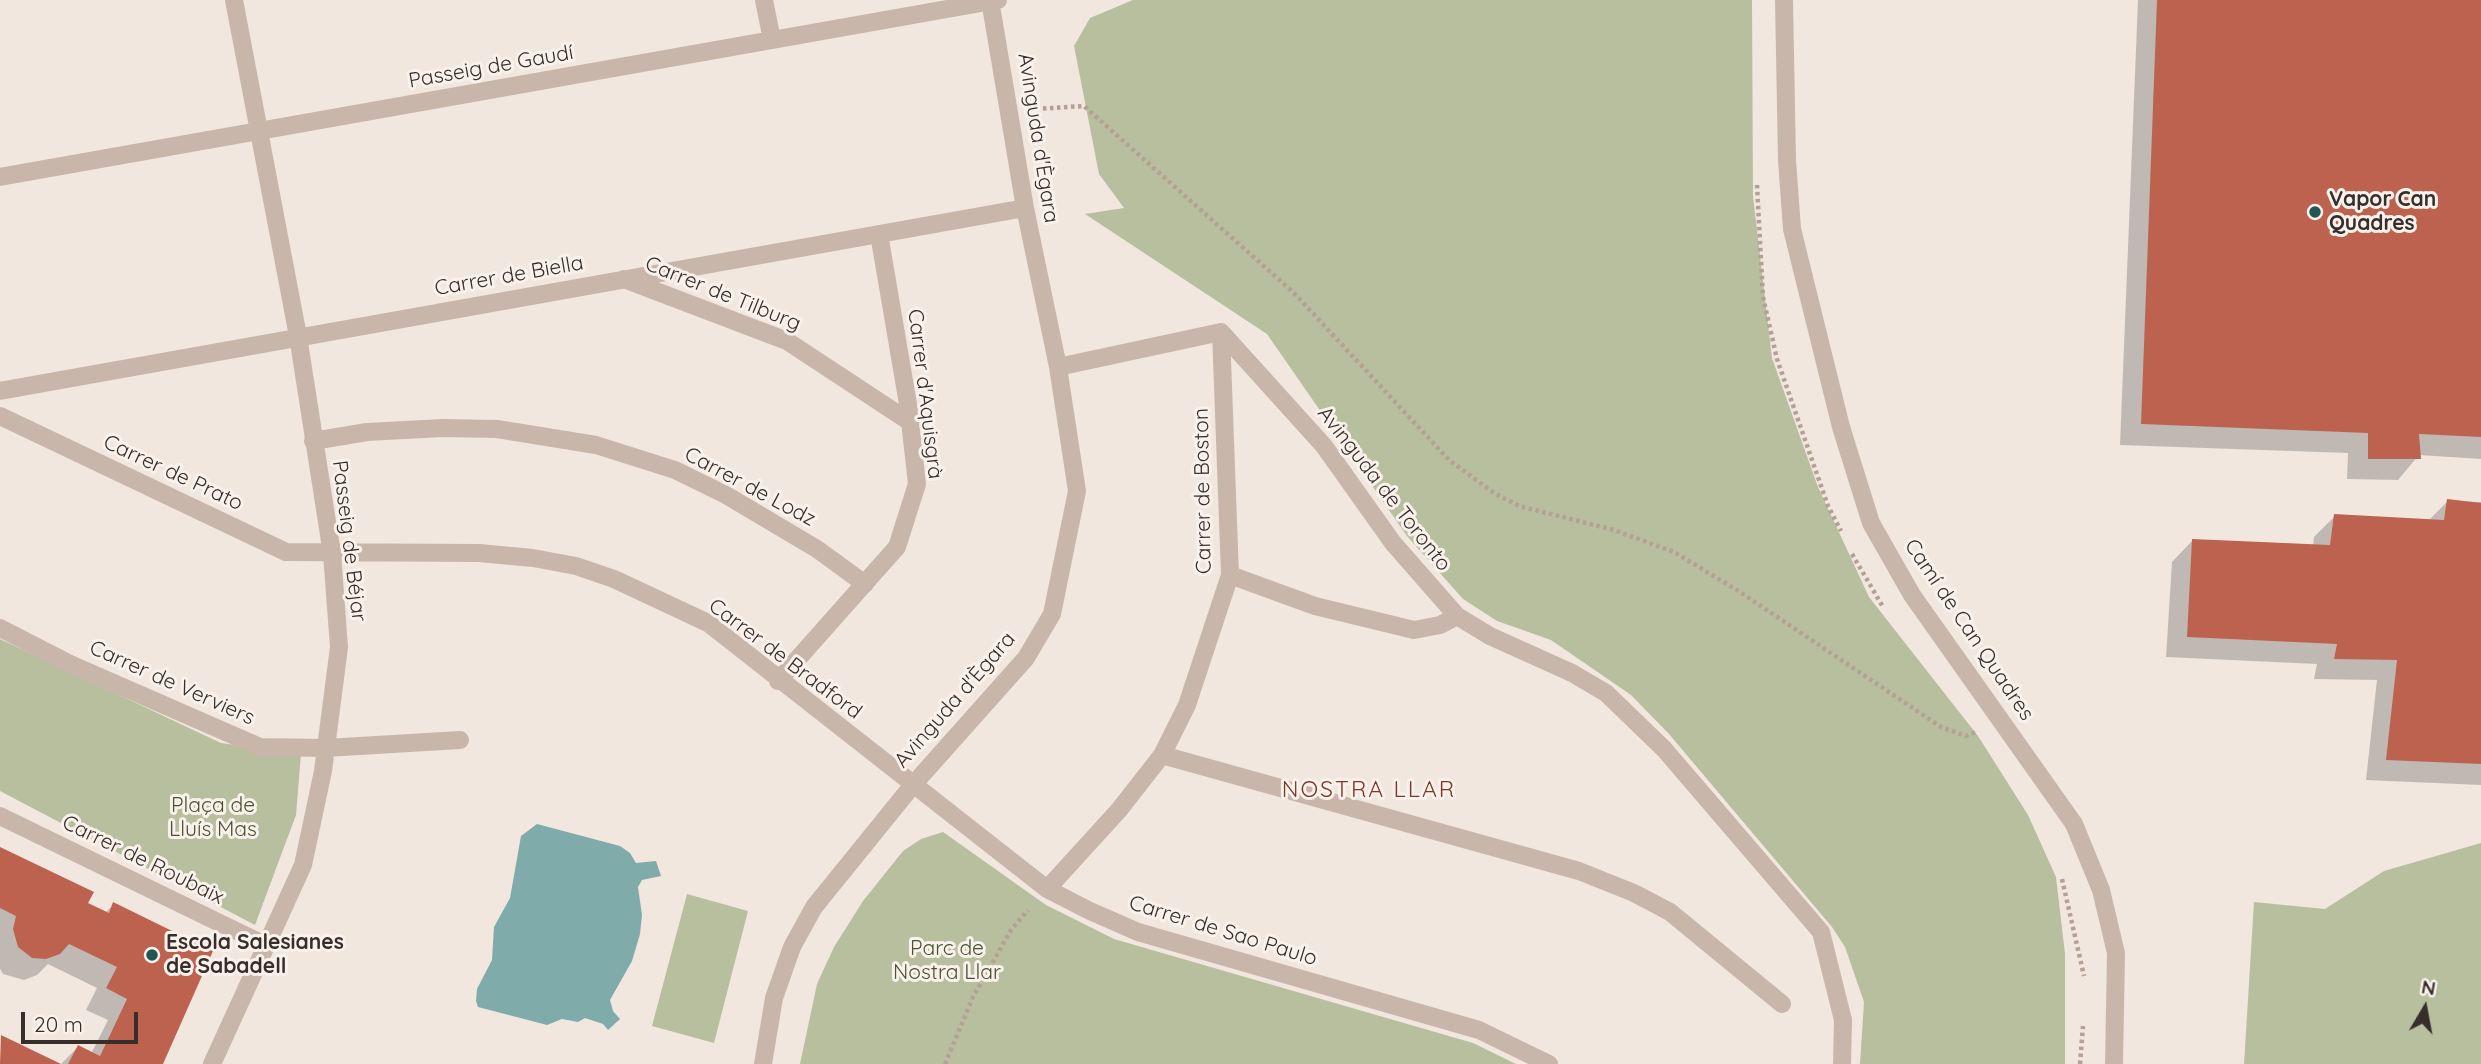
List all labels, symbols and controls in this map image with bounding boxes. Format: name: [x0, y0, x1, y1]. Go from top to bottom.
street label: Passeig de Gaudí: [407, 40, 575, 94]
street label: Avinguda d'Ègara: [1012, 51, 1064, 225]
place label: Vapor Can Quadres: [2329, 187, 2436, 237]
marker: Vapor Can Quadres: [2307, 204, 2323, 220]
street label: Carrer de Biella: [433, 251, 585, 301]
street label: Carrer de Tilburg: [641, 251, 805, 337]
street label: Carrer d'Aquisgrà: [902, 308, 948, 480]
street label: Avinguda de Toronto: [1312, 402, 1456, 576]
street label: Carrer de Boston: [1189, 408, 1217, 574]
street label: Carrer de Prato: [99, 430, 247, 516]
street label: Carrer de Lodz: [680, 442, 820, 532]
street label: Passeig de Béjar: [327, 459, 371, 623]
street label: Camí de Can Quadres: [1899, 534, 2039, 726]
street label: Carrer de Bradford: [704, 593, 866, 725]
street label: Avinguda d'Ègara: [889, 627, 1021, 773]
street label: Carrer de Verviers: [86, 635, 258, 731]
district label: NOSTRA LLAR: [1283, 776, 1455, 804]
park label: Plaça de Lluís Mas: [169, 793, 257, 843]
street label: Carrer de Roubaix: [58, 810, 228, 910]
street label: Carrer de Sao Paulo: [1126, 890, 1320, 972]
place label: Escola Salesianes de Sabadell: [166, 930, 344, 980]
park label: Parc de Nostra Llar: [893, 936, 1001, 986]
marker: Escola Salesianes de Sabadell: [144, 947, 160, 963]
north arrow: [2390, 973, 2460, 1043]
text: N: [2420, 974, 2438, 1000]
scale bar: [24, 998, 142, 1042]
text: 20 m: [34, 1011, 83, 1037]

